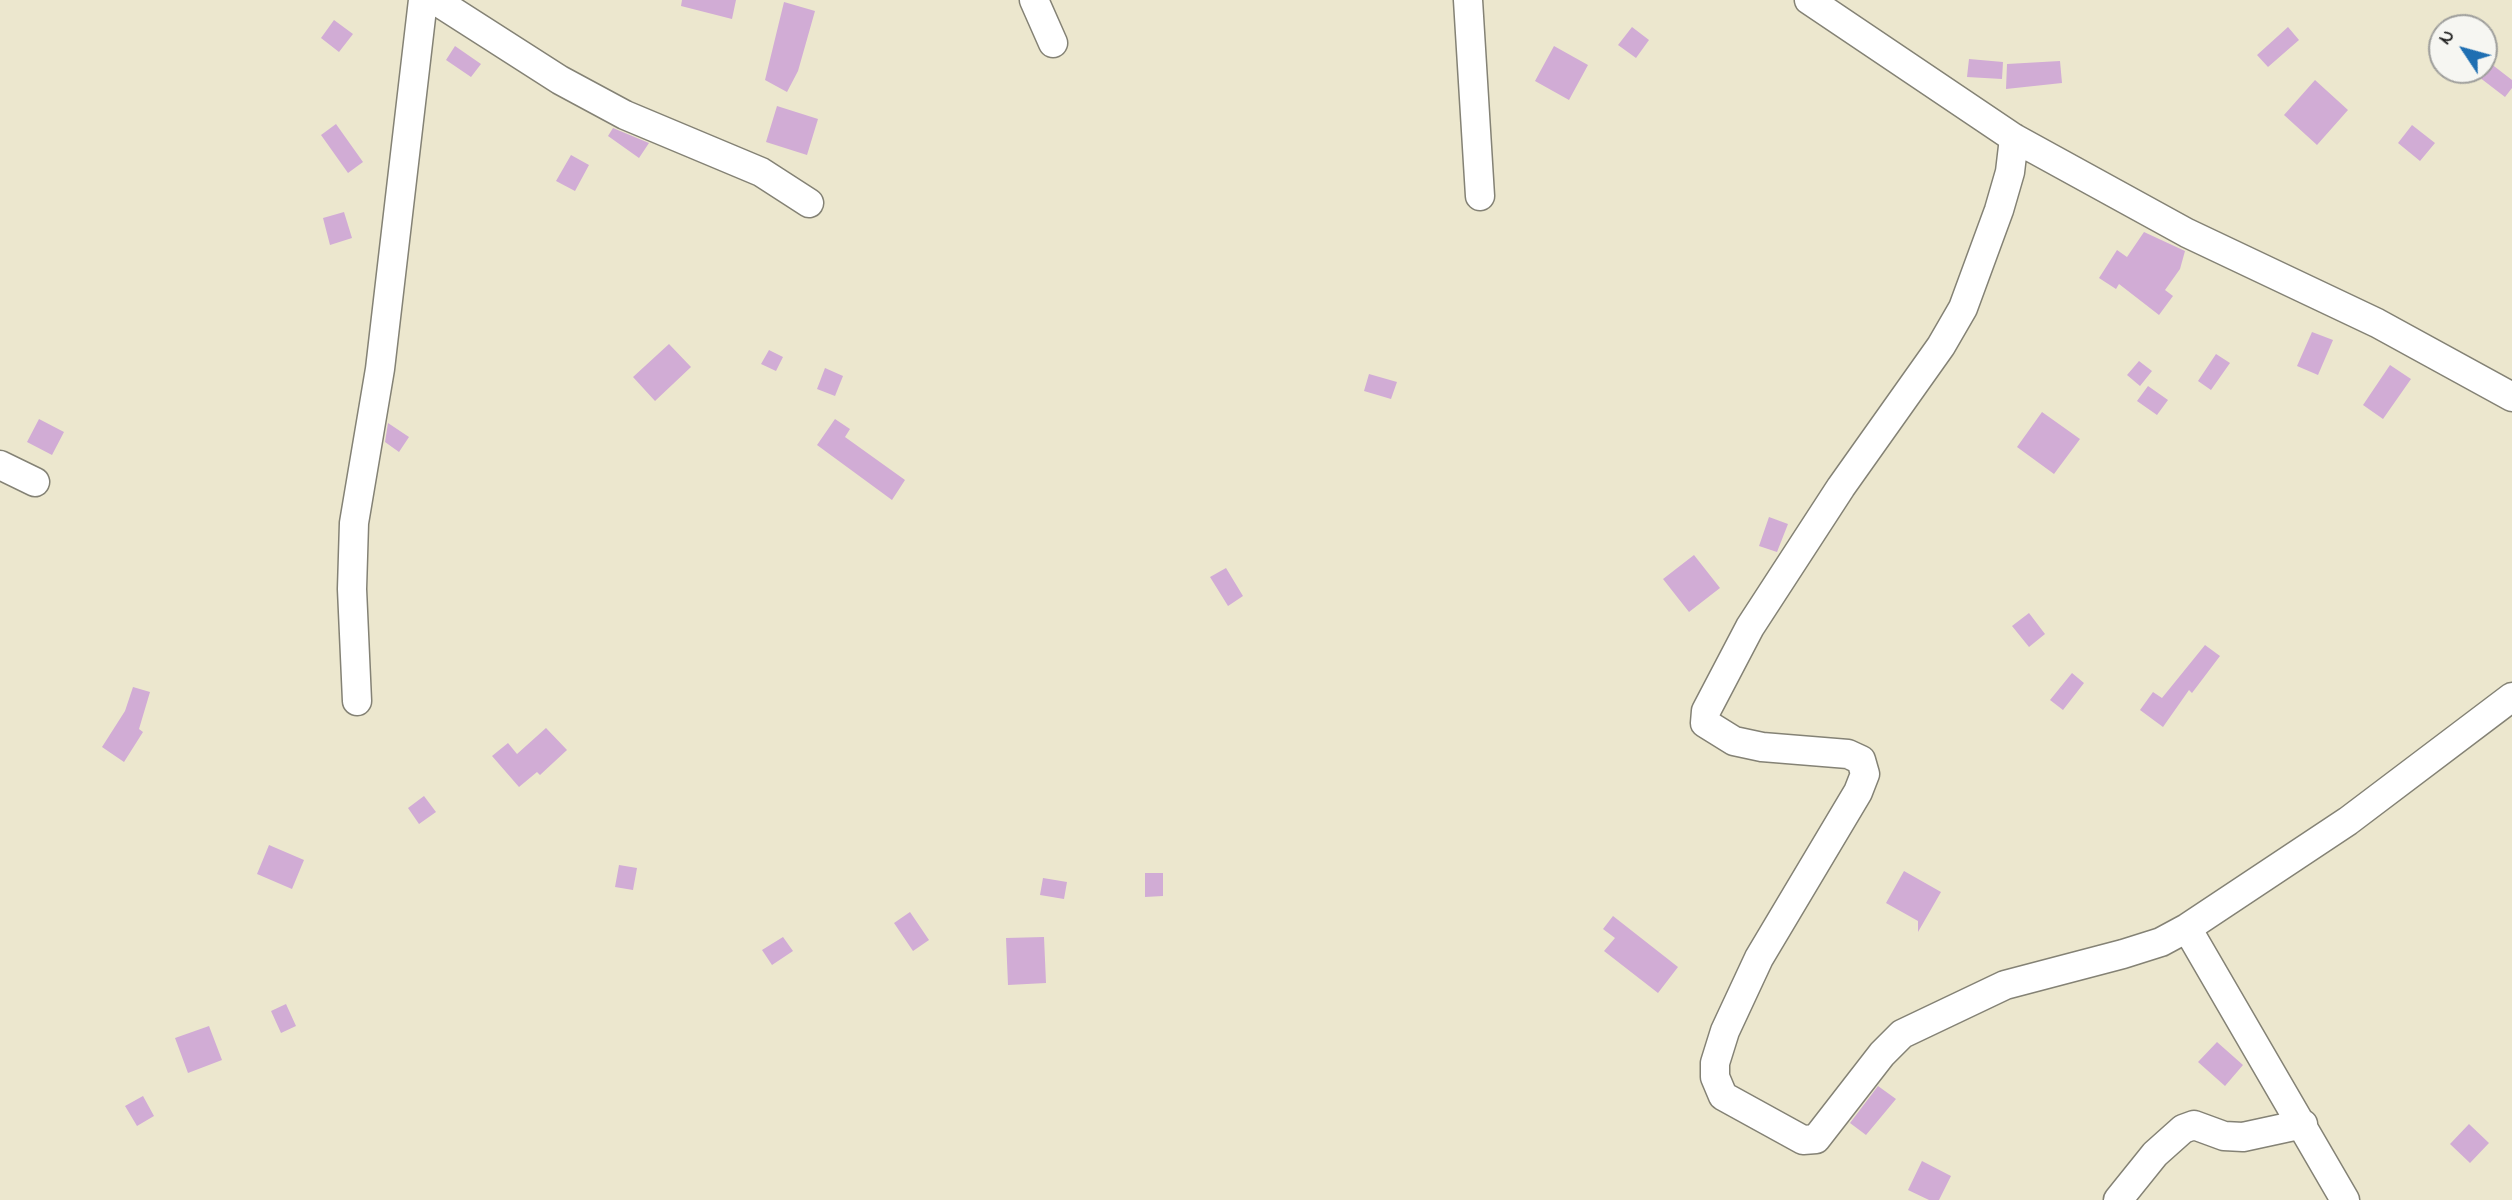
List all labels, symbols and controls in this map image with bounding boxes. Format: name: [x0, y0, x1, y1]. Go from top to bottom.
north arrow: [2428, 14, 2498, 84]
text: N: [2433, 24, 2462, 51]

